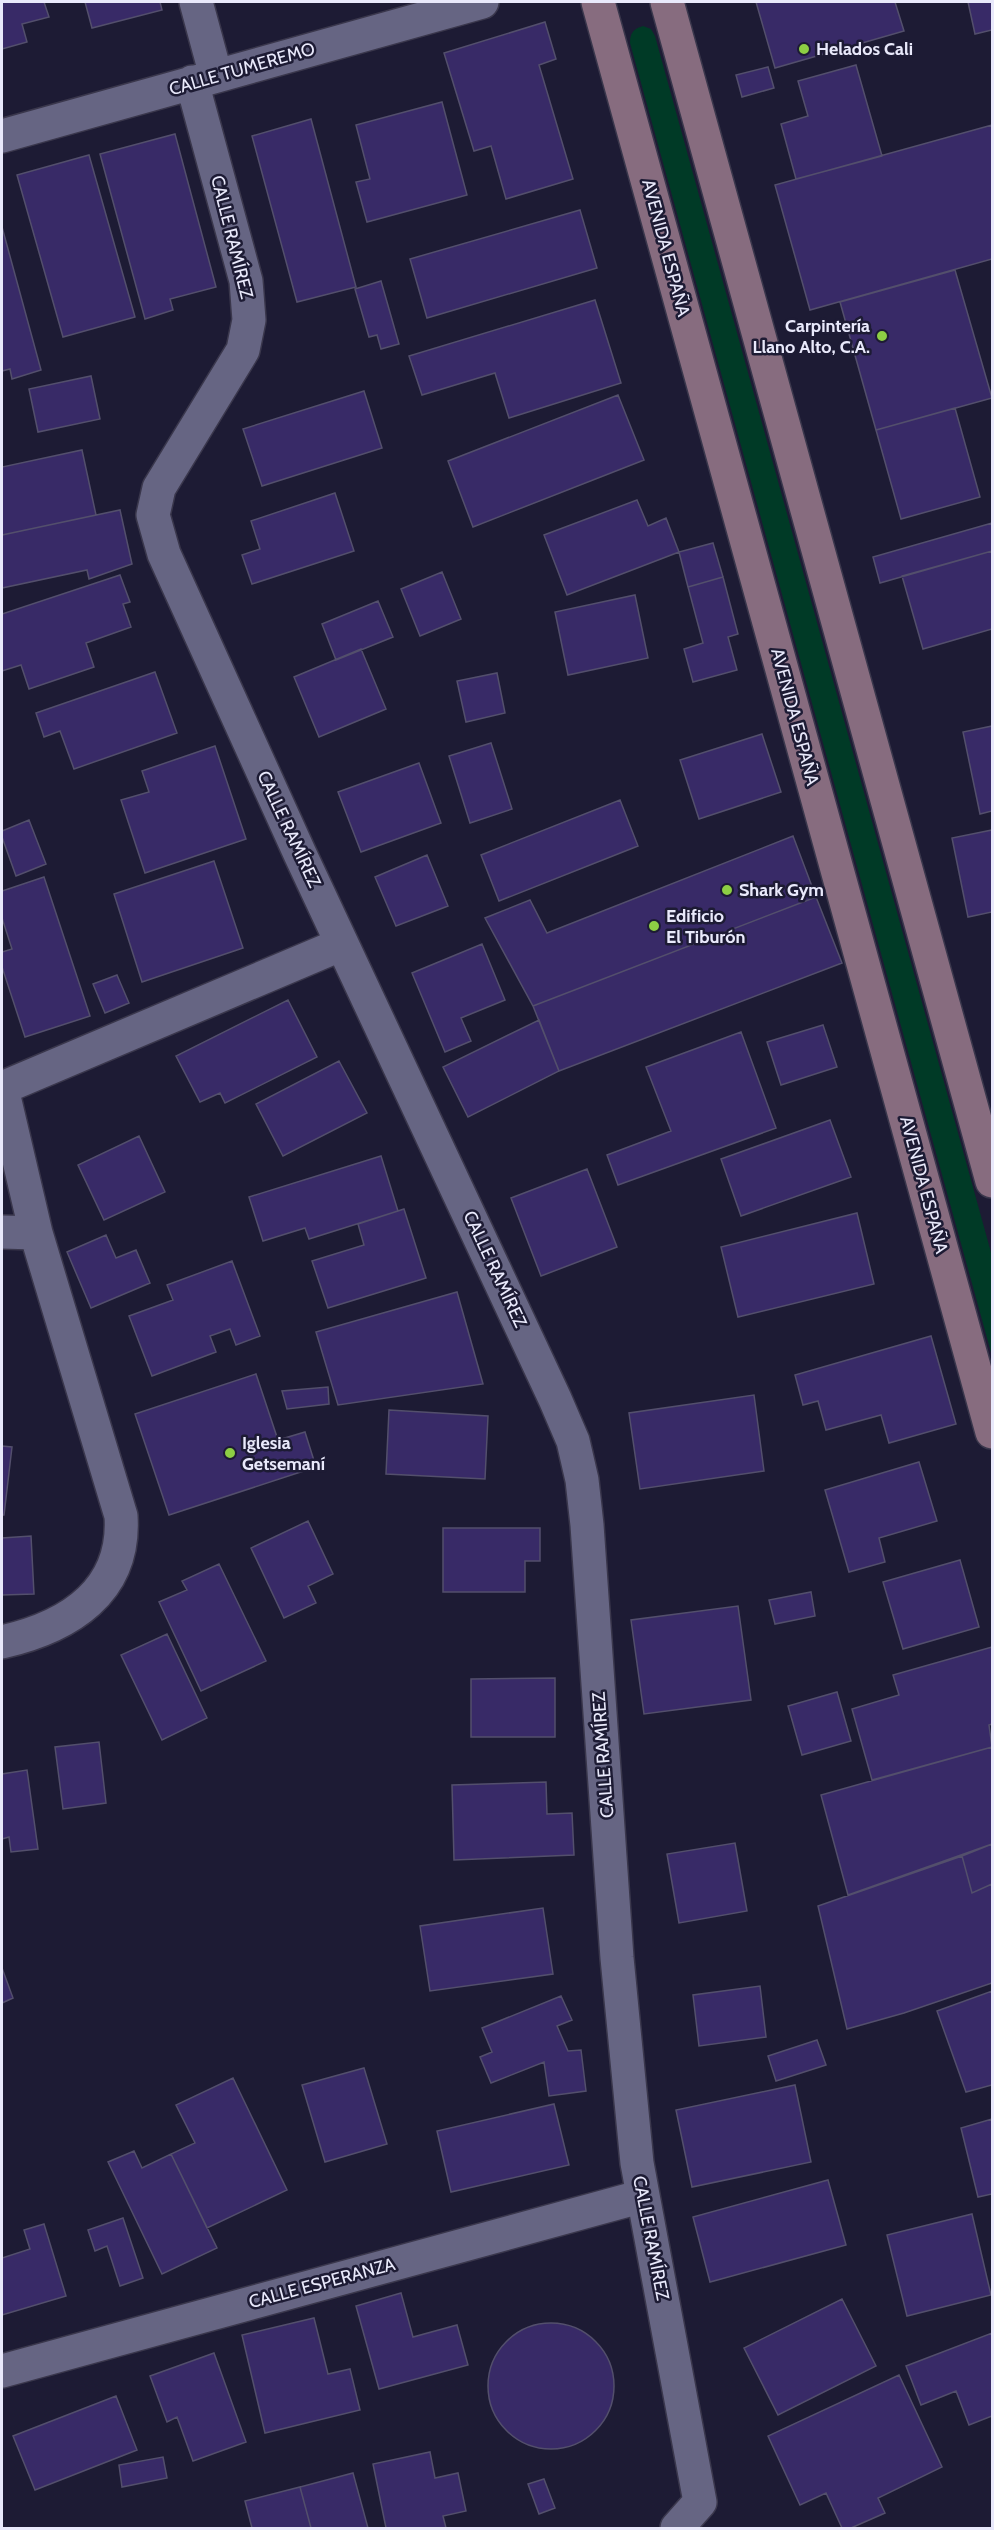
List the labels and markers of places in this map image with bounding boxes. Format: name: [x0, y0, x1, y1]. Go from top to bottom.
place label: Helados Cali: [816, 38, 913, 60]
marker: Helados Cali: [797, 42, 811, 56]
place label: Carpintería Llano Alto, C.A.: [753, 315, 870, 358]
marker: Carpintería Llano Alto, C.A.: [875, 329, 889, 343]
place label: Shark Gym: [739, 879, 824, 901]
marker: Shark Gym: [720, 883, 734, 897]
place label: Edificio El Tiburón: [666, 905, 745, 948]
marker: Edificio El Tiburón: [647, 919, 661, 933]
place label: Iglesia Getsemaní: [242, 1432, 325, 1475]
marker: Iglesia Getsemaní: [223, 1446, 237, 1460]

